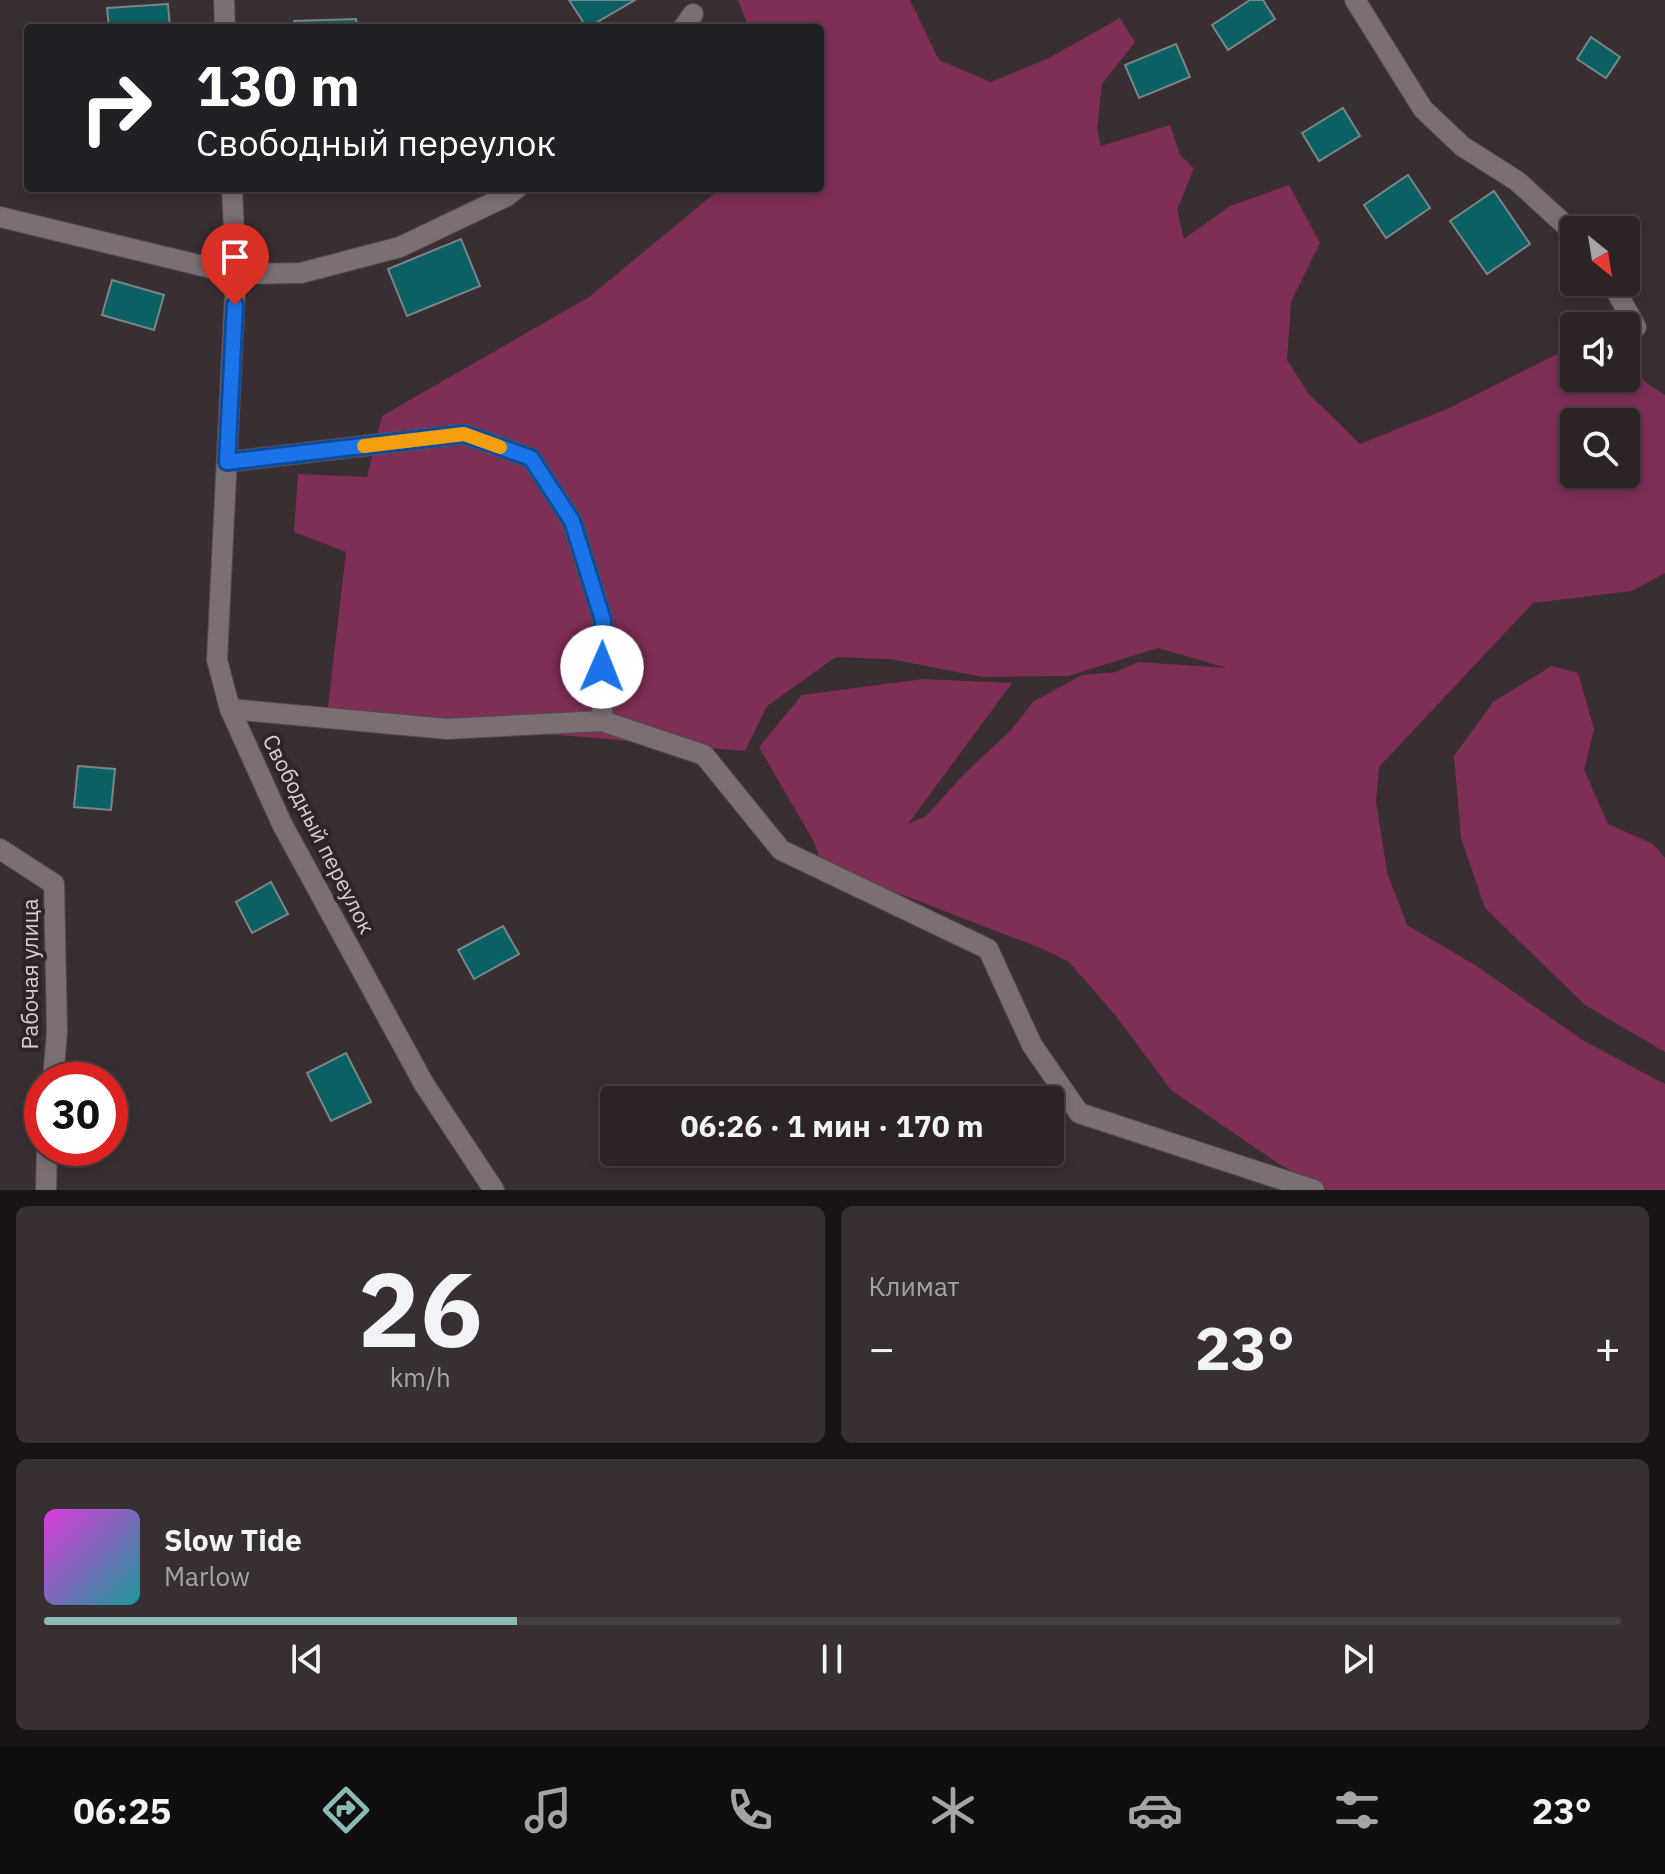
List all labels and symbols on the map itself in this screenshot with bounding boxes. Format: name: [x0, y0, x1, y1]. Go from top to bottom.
north arrow: [1560, 216, 1640, 296]
pin: [201, 223, 269, 305]
position arrow: [560, 625, 644, 709]
street label: Свободный переулок: [257, 729, 382, 938]
street label: Рабочая улица: [15, 898, 44, 1050]
speed limit sign: 30: [24, 1062, 128, 1166]

